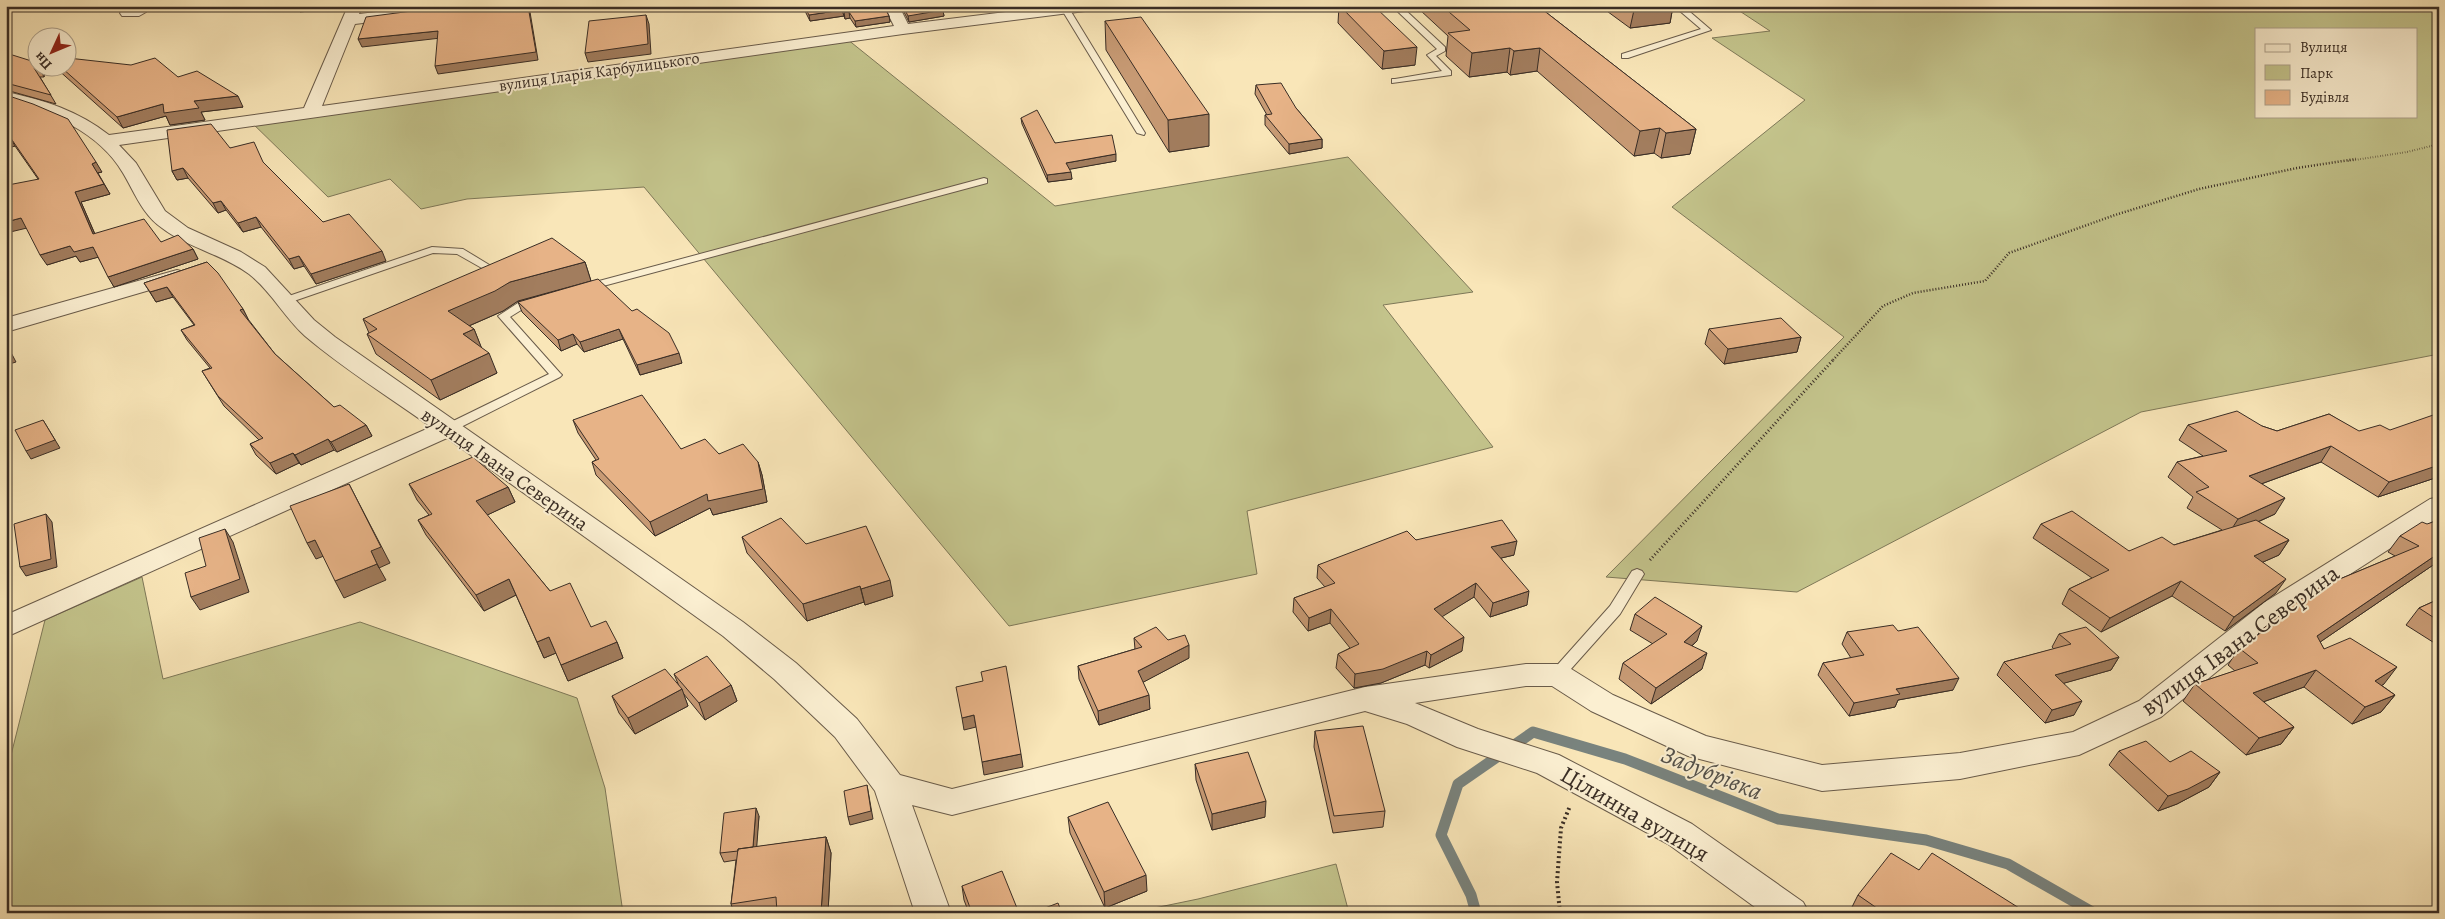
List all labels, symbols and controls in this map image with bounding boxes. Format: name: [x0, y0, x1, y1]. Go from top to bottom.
north arrow: [28, 28, 78, 78]
legend: [2255, 28, 2418, 118]
text: Вулиця: [2300, 37, 2347, 57]
text: Пн: [30, 47, 56, 74]
street label: вулиця Іларія Карбулицького: [497, 47, 701, 97]
text: Парк: [2300, 63, 2333, 83]
text: Будівля: [2300, 87, 2349, 107]
street label: вулиця Івана Северина: [416, 401, 594, 538]
street label: вулиця Івана Северина: [2134, 557, 2346, 723]
water label: Задубрівка: [1656, 737, 1767, 809]
street label: Цілинна вулиця: [1555, 758, 1715, 870]

